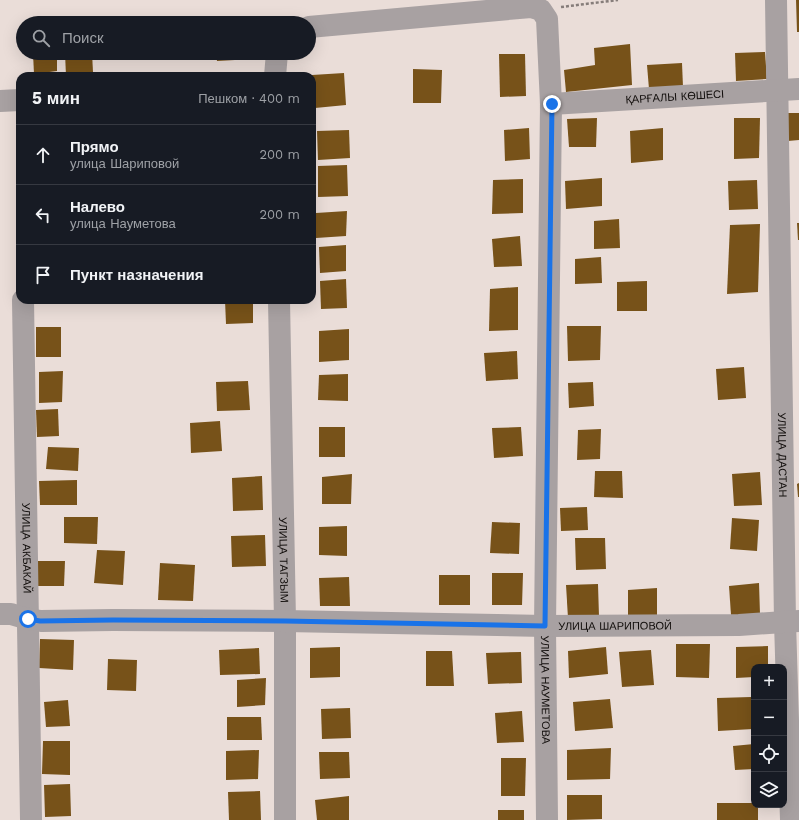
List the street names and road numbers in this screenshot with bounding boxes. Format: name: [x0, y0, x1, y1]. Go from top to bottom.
street label: ҚАРҒАЛЫ КӨШЕСІ: [625, 88, 725, 106]
street label: УЛИЦА ДАСТАН: [775, 412, 789, 498]
street label: УЛИЦА АКБАКАЙ: [19, 503, 34, 593]
street label: УЛИЦА ТАГЗЫМ: [276, 517, 291, 603]
street label: УЛИЦА ШАРИПОВОЙ: [558, 619, 672, 633]
street label: УЛИЦА НАУМЕТОВА: [538, 635, 552, 745]

